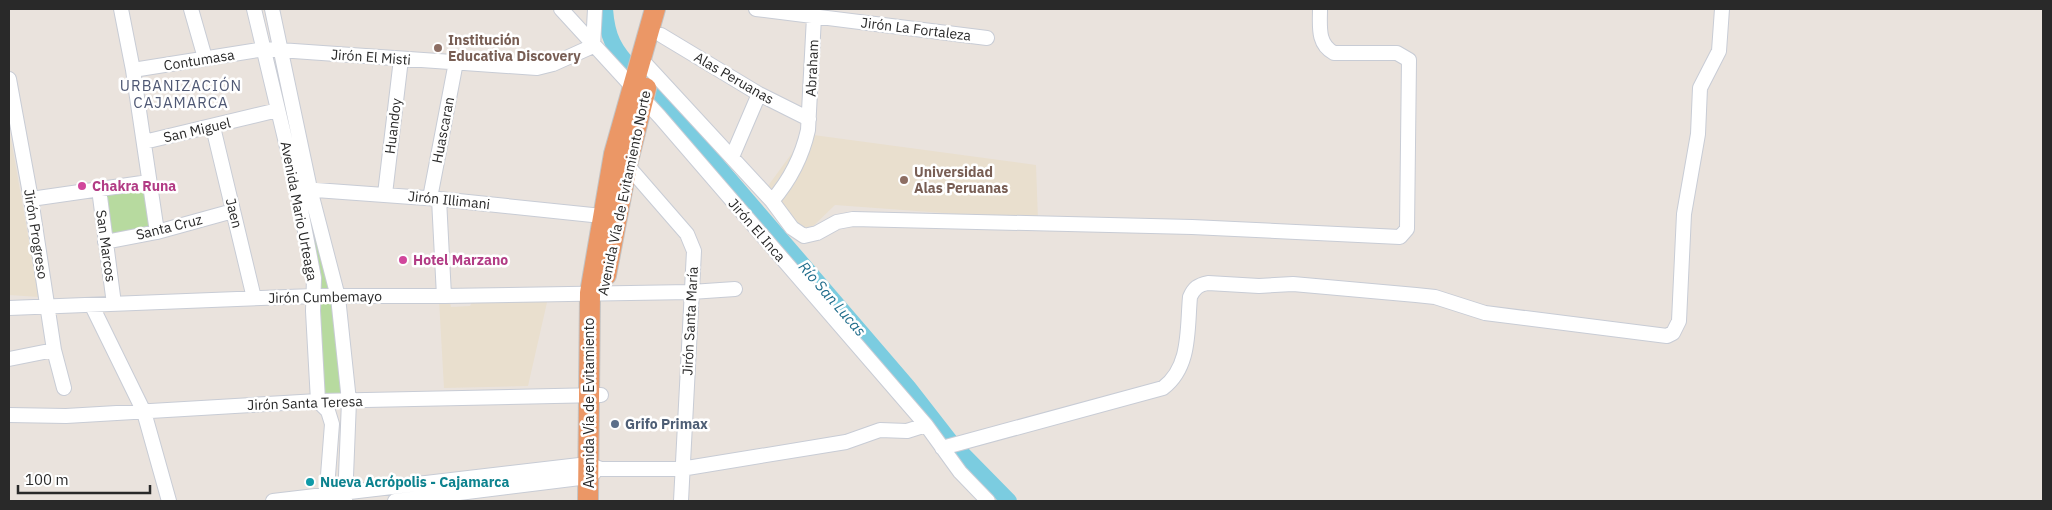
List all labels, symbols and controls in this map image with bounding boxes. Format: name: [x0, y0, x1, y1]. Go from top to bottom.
street label: Jirón La Fortaleza: [860, 13, 973, 45]
place label: Institución Educativa Discovery: [448, 31, 581, 65]
street label: Abraham: [802, 39, 822, 97]
marker: Institución Educativa Discovery: [432, 42, 444, 54]
street label: Contumasa: [162, 45, 236, 74]
street label: Jirón El Misti: [330, 45, 412, 69]
street label: Alas Peruanas: [691, 48, 777, 108]
district label: URBANIZACIÓN CAJAMARCA: [120, 76, 242, 112]
street label: Avenida Vía de Evitamiento Norte: [593, 89, 655, 297]
street label: Huascaran: [428, 95, 458, 165]
street label: Huandoy: [381, 97, 405, 155]
street label: San Miguel: [162, 113, 233, 146]
street label: Avenida Mario Urteaga: [277, 140, 321, 283]
place label: Universidad Alas Peruanas: [914, 163, 1008, 197]
marker: Universidad Alas Peruanas: [898, 174, 910, 186]
place label: Chakra Runa: [92, 177, 176, 195]
marker: Chakra Runa: [76, 180, 88, 192]
street label: Jirón Illimani: [407, 187, 491, 213]
street label: Jirón Progreso: [20, 188, 52, 280]
street label: Jirón El Inca: [725, 195, 790, 266]
street label: Jaen: [222, 196, 246, 230]
street label: San Marcos: [92, 209, 120, 283]
street label: Santa Cruz: [134, 210, 204, 244]
place label: Hotel Marzano: [413, 251, 508, 269]
marker: Hotel Marzano: [397, 254, 409, 266]
water label: Río San Lucas: [795, 257, 870, 340]
street label: Jirón Santa María: [678, 266, 702, 376]
street label: Jirón Cumbemayo: [268, 287, 382, 307]
street label: Avenida Vía de Evitamiento: [580, 318, 598, 488]
street label: Jirón Santa Teresa: [247, 392, 364, 414]
place label: Grifo Primax: [625, 415, 708, 433]
marker: Grifo Primax: [609, 418, 621, 430]
scale bar: [18, 462, 150, 494]
text: 100 m: [25, 470, 69, 489]
place label: Nueva Acrópolis - Cajamarca: [320, 473, 510, 491]
marker: Nueva Acrópolis - Cajamarca: [304, 476, 316, 488]

